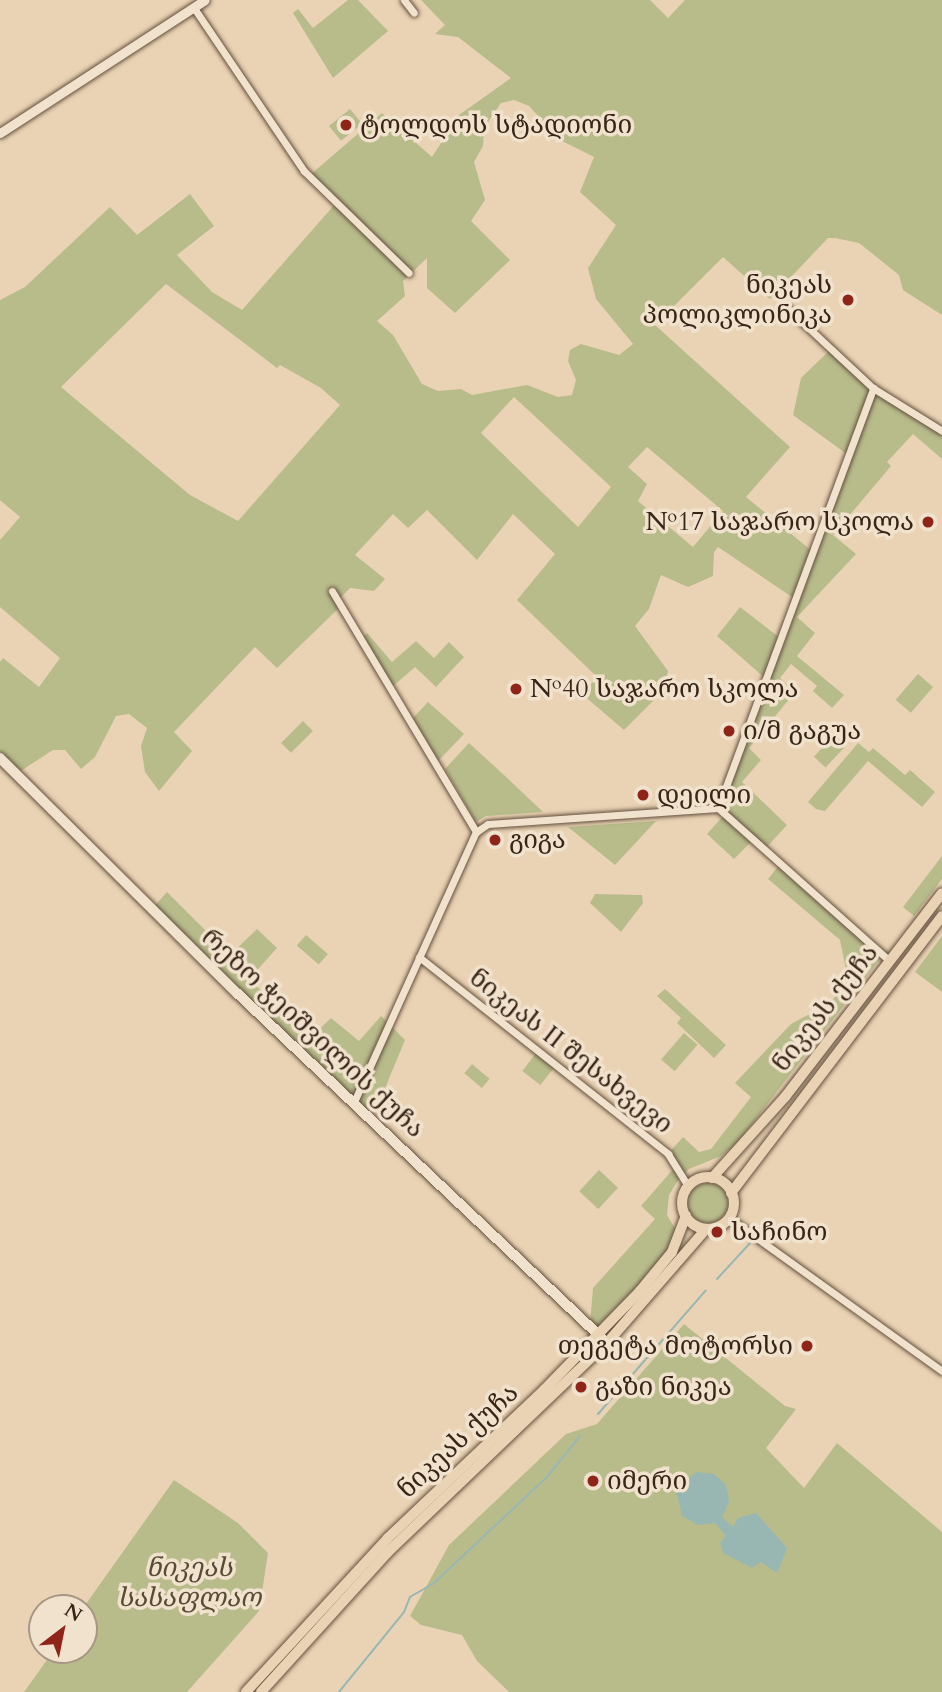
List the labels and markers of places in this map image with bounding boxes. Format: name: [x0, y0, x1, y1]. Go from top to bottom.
place label: ტოლდოს სტადიონი: [360, 109, 632, 141]
marker: ტოლდოს სტადიონი: [338, 117, 354, 133]
place label: ნიკეას პოლიკლინიკა: [642, 269, 832, 330]
marker: ნიკეას პოლიკლინიკა: [838, 290, 858, 310]
place label: №17 საჯარო სკოლა: [645, 506, 914, 538]
marker: №17 საჯარო სკოლა: [920, 514, 936, 530]
place label: №40 საჯარო სკოლა: [530, 673, 799, 705]
marker: №40 საჯარო სკოლა: [508, 681, 524, 697]
place label: ი/მ გაგუა: [743, 715, 861, 747]
marker: ი/მ გაგუა: [721, 723, 737, 739]
place label: დეილი: [657, 779, 751, 811]
marker: დეილი: [635, 787, 651, 803]
place label: გიგა: [509, 824, 566, 856]
marker: გიგა: [487, 832, 503, 848]
place label: საჩინო: [731, 1216, 827, 1248]
marker: საჩინო: [709, 1224, 725, 1240]
place label: თეგეტა მოტორსი: [558, 1330, 793, 1362]
marker: თეგეტა მოტორსი: [799, 1338, 815, 1354]
place label: გაზი ნიკეა: [595, 1371, 732, 1403]
marker: გაზი ნიკეა: [573, 1379, 589, 1395]
place label: იმერი: [607, 1465, 687, 1497]
marker: იმერი: [585, 1473, 601, 1489]

